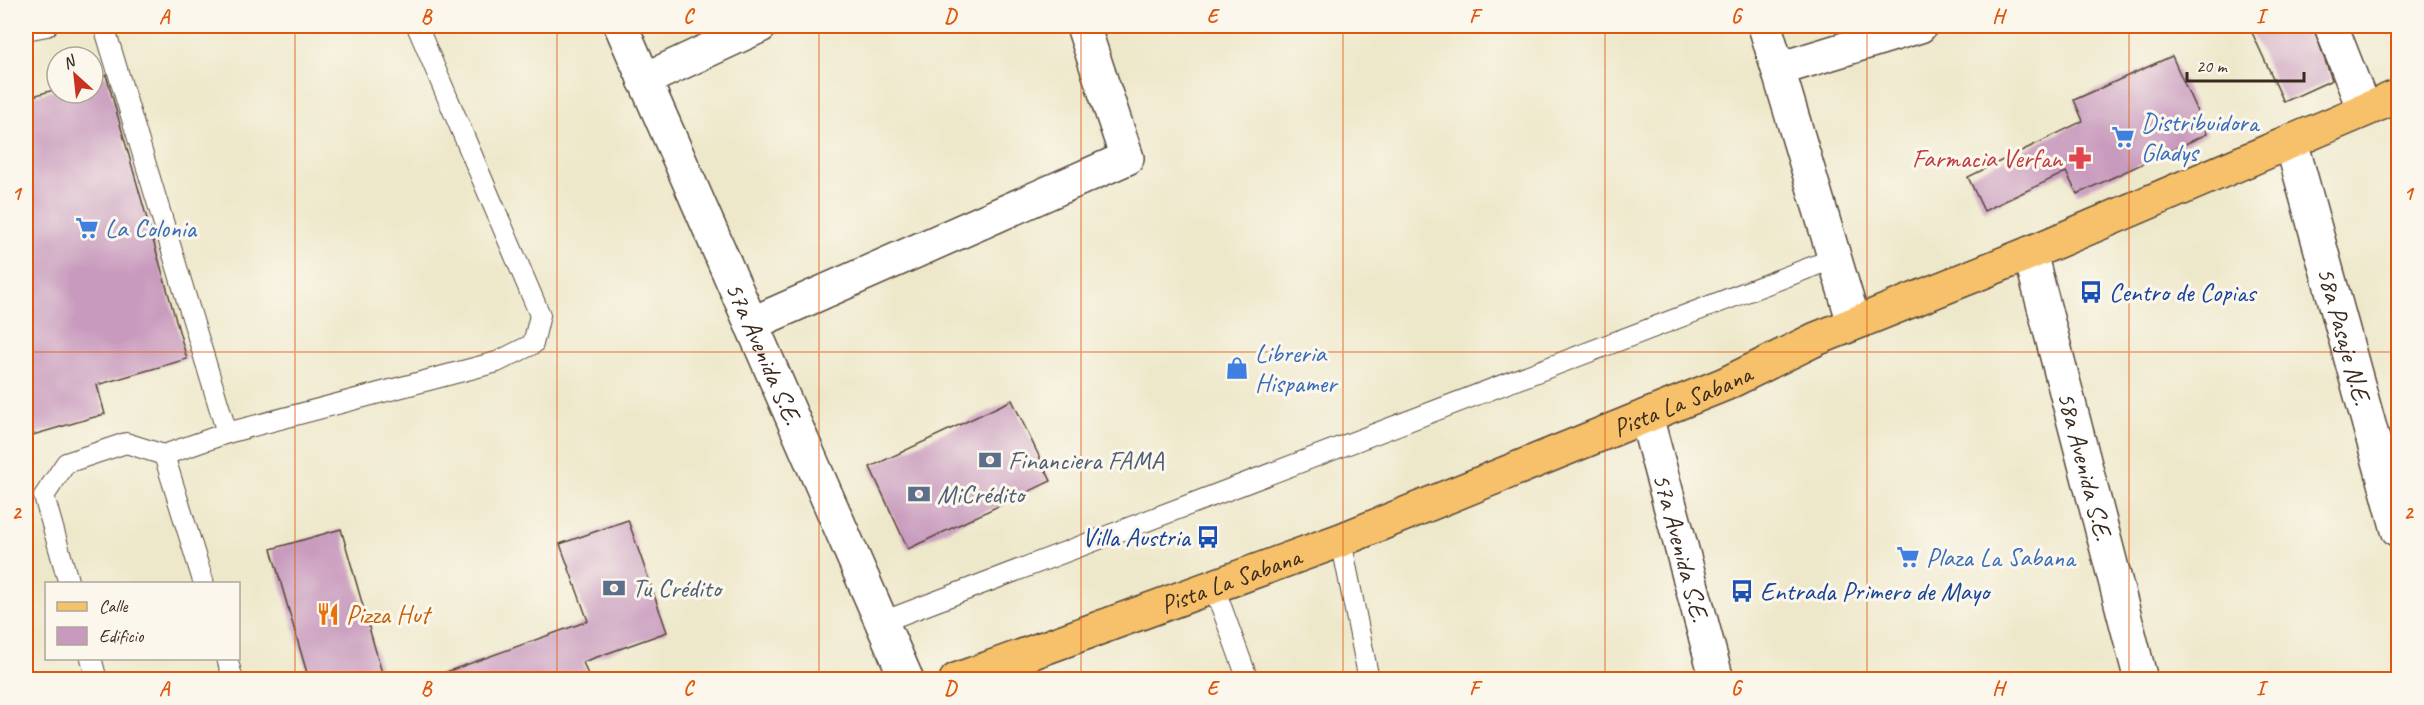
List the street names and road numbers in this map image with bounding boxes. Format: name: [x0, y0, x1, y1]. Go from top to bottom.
street label: 58a Pasaje N.E.: [2310, 263, 2379, 409]
street label: 57a Avenida S.E.: [718, 277, 810, 430]
street label: Pista La Sabana: [1608, 356, 1759, 444]
street label: 58a Avenida S.E.: [2050, 388, 2121, 545]
street label: 57a Avenida S.E.: [1646, 470, 1717, 626]
street label: Pista La Sabana: [1156, 539, 1307, 621]

